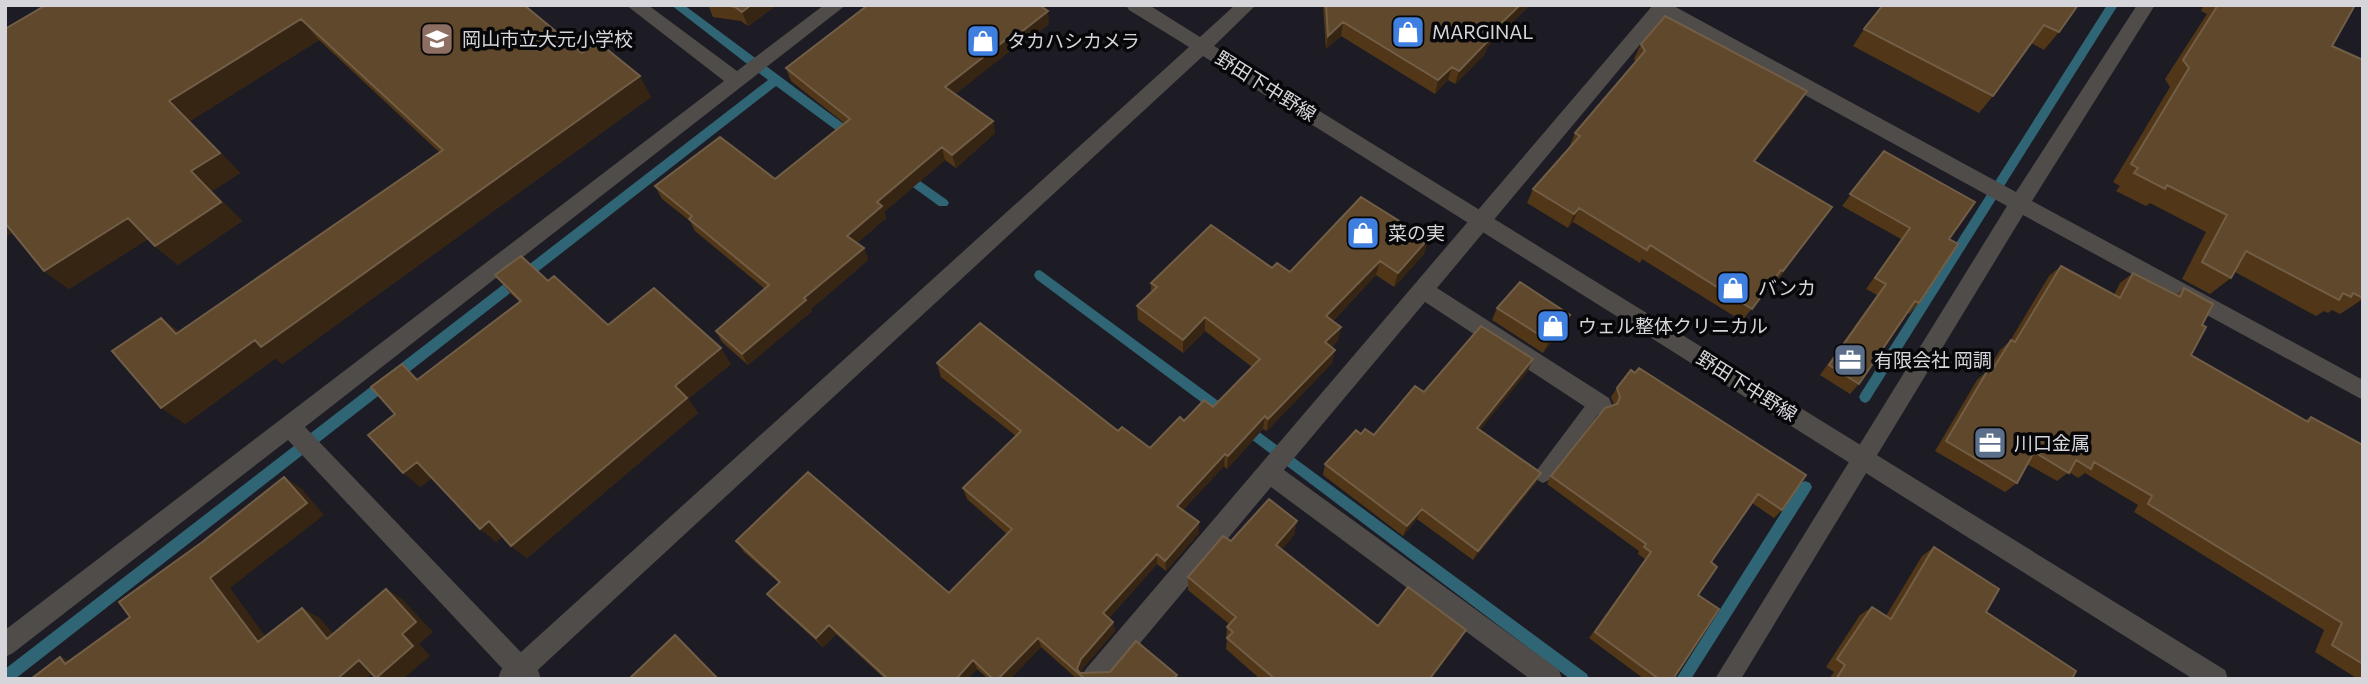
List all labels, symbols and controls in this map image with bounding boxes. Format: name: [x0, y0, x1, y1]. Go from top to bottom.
shop icon: MARGINAL: [1389, 13, 1427, 51]
school or university icon: 岡山市立大元小学校: [418, 20, 456, 58]
place label: MARGINAL: [1432, 20, 1533, 43]
shop icon: タカハシカメラ: [964, 22, 1002, 60]
place label: 岡山市立大元小学校: [462, 27, 633, 50]
place label: タカハシカメラ: [1007, 29, 1140, 52]
street label: 野田下中野線: [1212, 46, 1321, 126]
shop icon: 菜の実: [1344, 214, 1382, 252]
place label: 菜の実: [1388, 221, 1445, 244]
shop icon: バンカ: [1714, 269, 1752, 307]
place label: バンカ: [1758, 276, 1816, 299]
shop icon: ウェル整体クリニカル: [1534, 307, 1572, 345]
place label: ウェル整体クリニカル: [1578, 314, 1768, 337]
office icon: 有限会社 岡調: [1831, 341, 1869, 379]
street label: 野田下中野線: [1693, 346, 1802, 426]
place label: 有限会社 岡調: [1874, 348, 1992, 371]
office icon: 川口金属: [1971, 424, 2009, 462]
place label: 川口金属: [2014, 431, 2090, 454]

